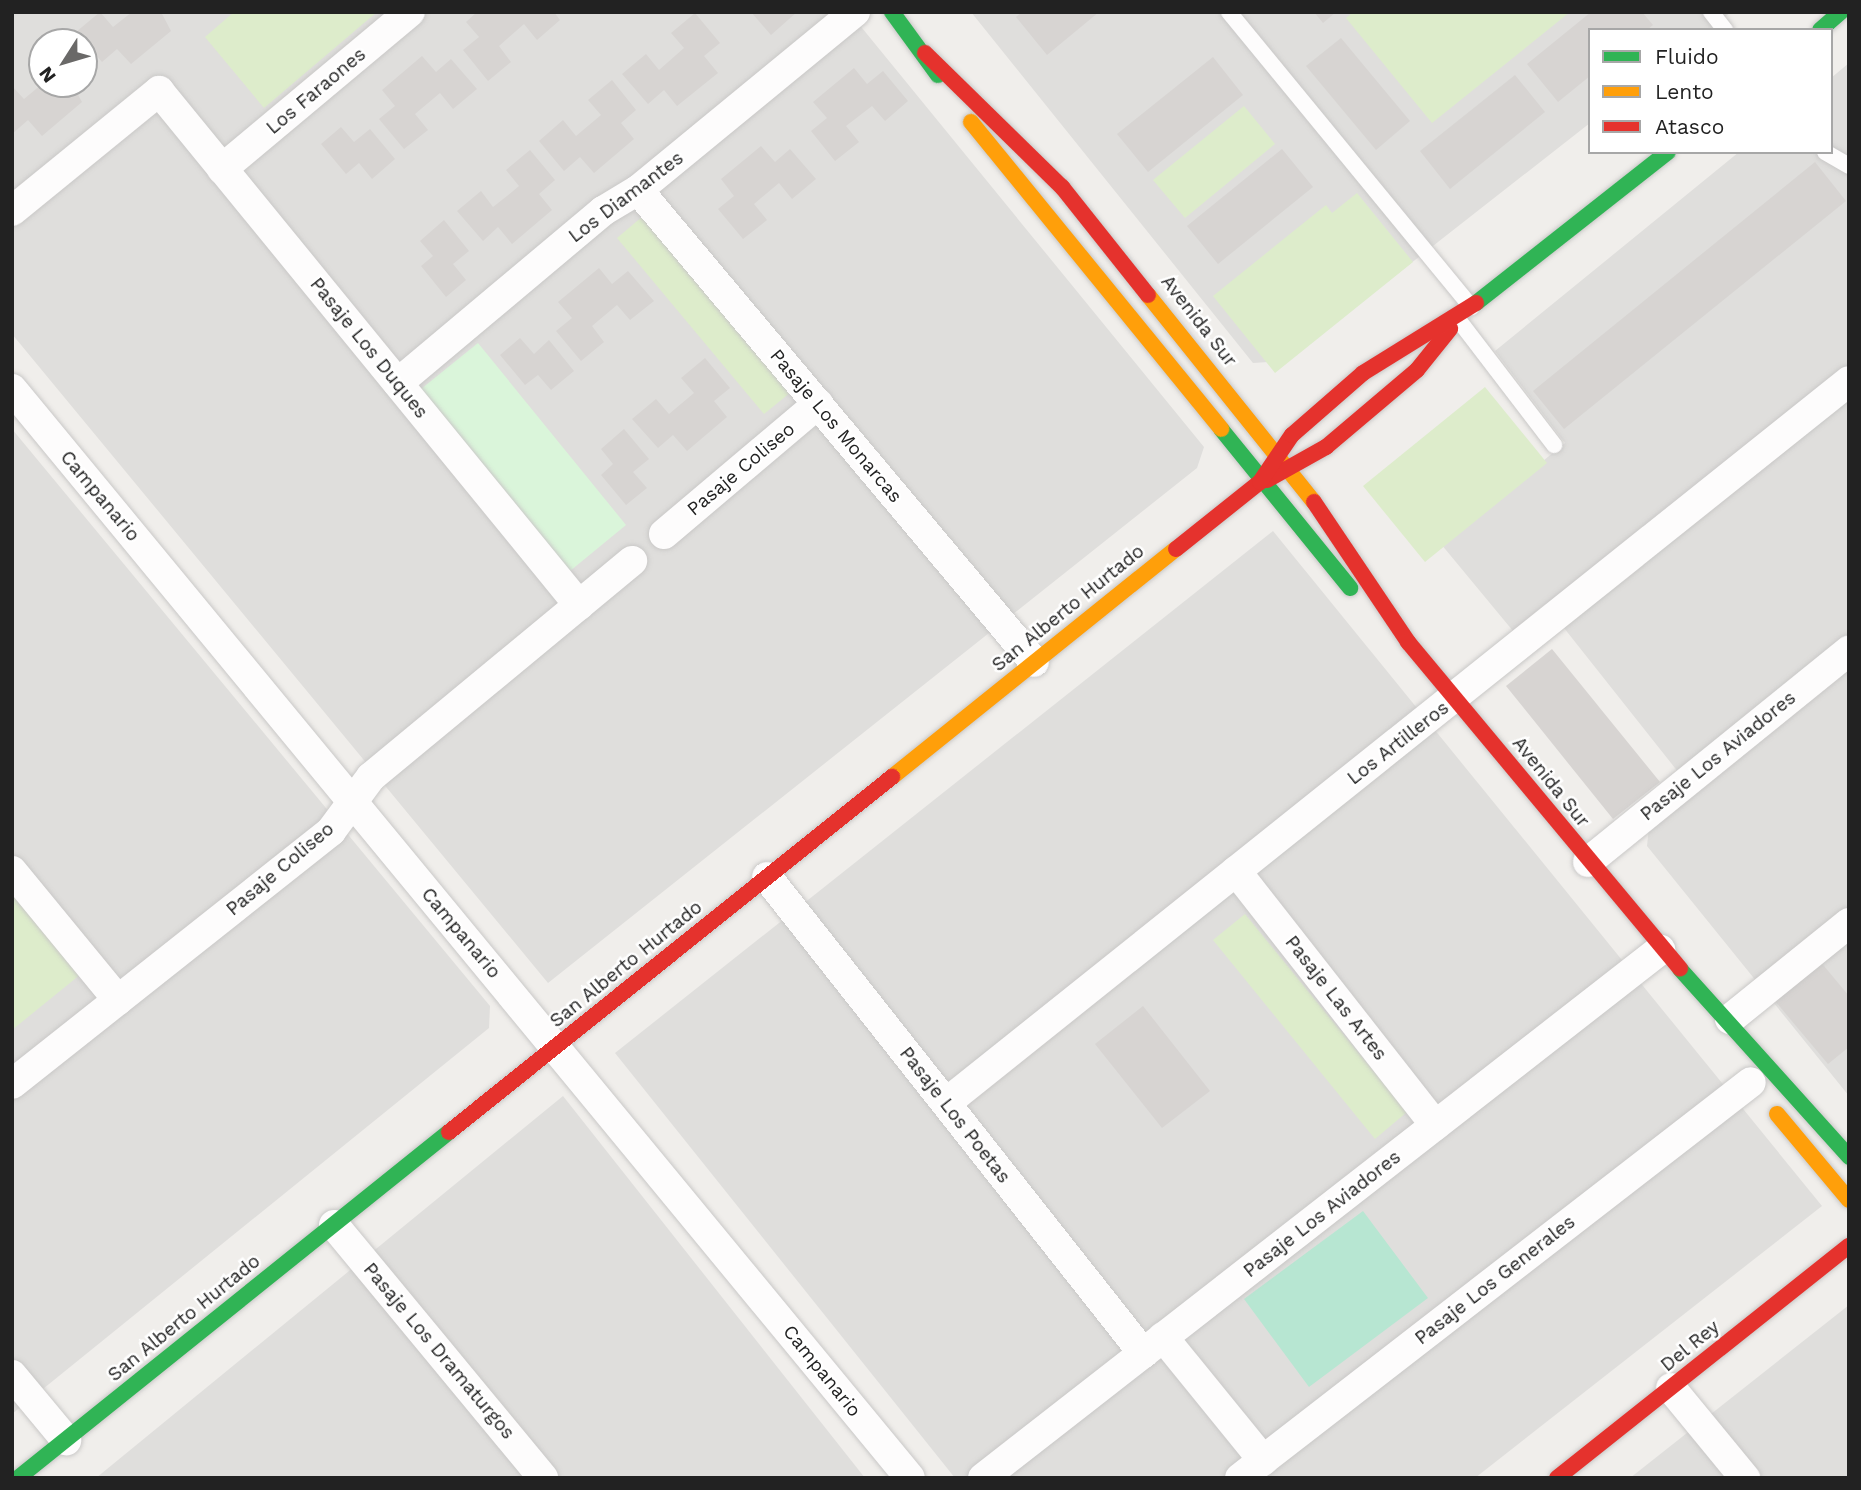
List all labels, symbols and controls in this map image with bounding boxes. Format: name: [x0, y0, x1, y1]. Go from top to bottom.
north arrow: [28, 28, 98, 98]
legend: [1588, 28, 1833, 154]
street label: Los Faraones: [262, 43, 370, 139]
text: Fluido: [1655, 44, 1719, 69]
text: N: [34, 62, 61, 87]
text: Lento: [1655, 79, 1714, 104]
text: Atasco: [1655, 114, 1724, 139]
street label: Los Diamantes: [564, 146, 688, 248]
street label: Avenida Sur: [1156, 271, 1242, 371]
street label: Pasaje Los Duques: [305, 273, 433, 423]
street label: Pasaje Los Monarcas: [765, 345, 907, 507]
street label: Pasaje Coliseo: [683, 417, 799, 521]
street label: Campanario: [56, 446, 144, 546]
street label: San Alberto Hurtado: [987, 539, 1149, 677]
street label: Pasaje Los Aviadores: [1635, 686, 1801, 826]
street label: Los Artilleros: [1342, 696, 1454, 790]
street label: Avenida Sur: [1507, 732, 1595, 832]
street label: Pasaje Coliseo: [222, 817, 338, 921]
street label: Campanario: [417, 883, 505, 983]
street label: San Alberto Hurtado: [545, 895, 707, 1033]
street label: Pasaje Las Artes: [1280, 931, 1392, 1065]
street label: Pasaje Los Poetas: [895, 1042, 1015, 1188]
street label: Pasaje Los Aviadores: [1239, 1145, 1405, 1283]
street label: Pasaje Los Generales: [1410, 1210, 1580, 1350]
street label: San Alberto Hurtado: [103, 1249, 265, 1387]
street label: Pasaje Los Dramaturgos: [358, 1258, 520, 1444]
street label: Del Rey: [1656, 1315, 1724, 1377]
street label: Campanario: [778, 1321, 866, 1421]

